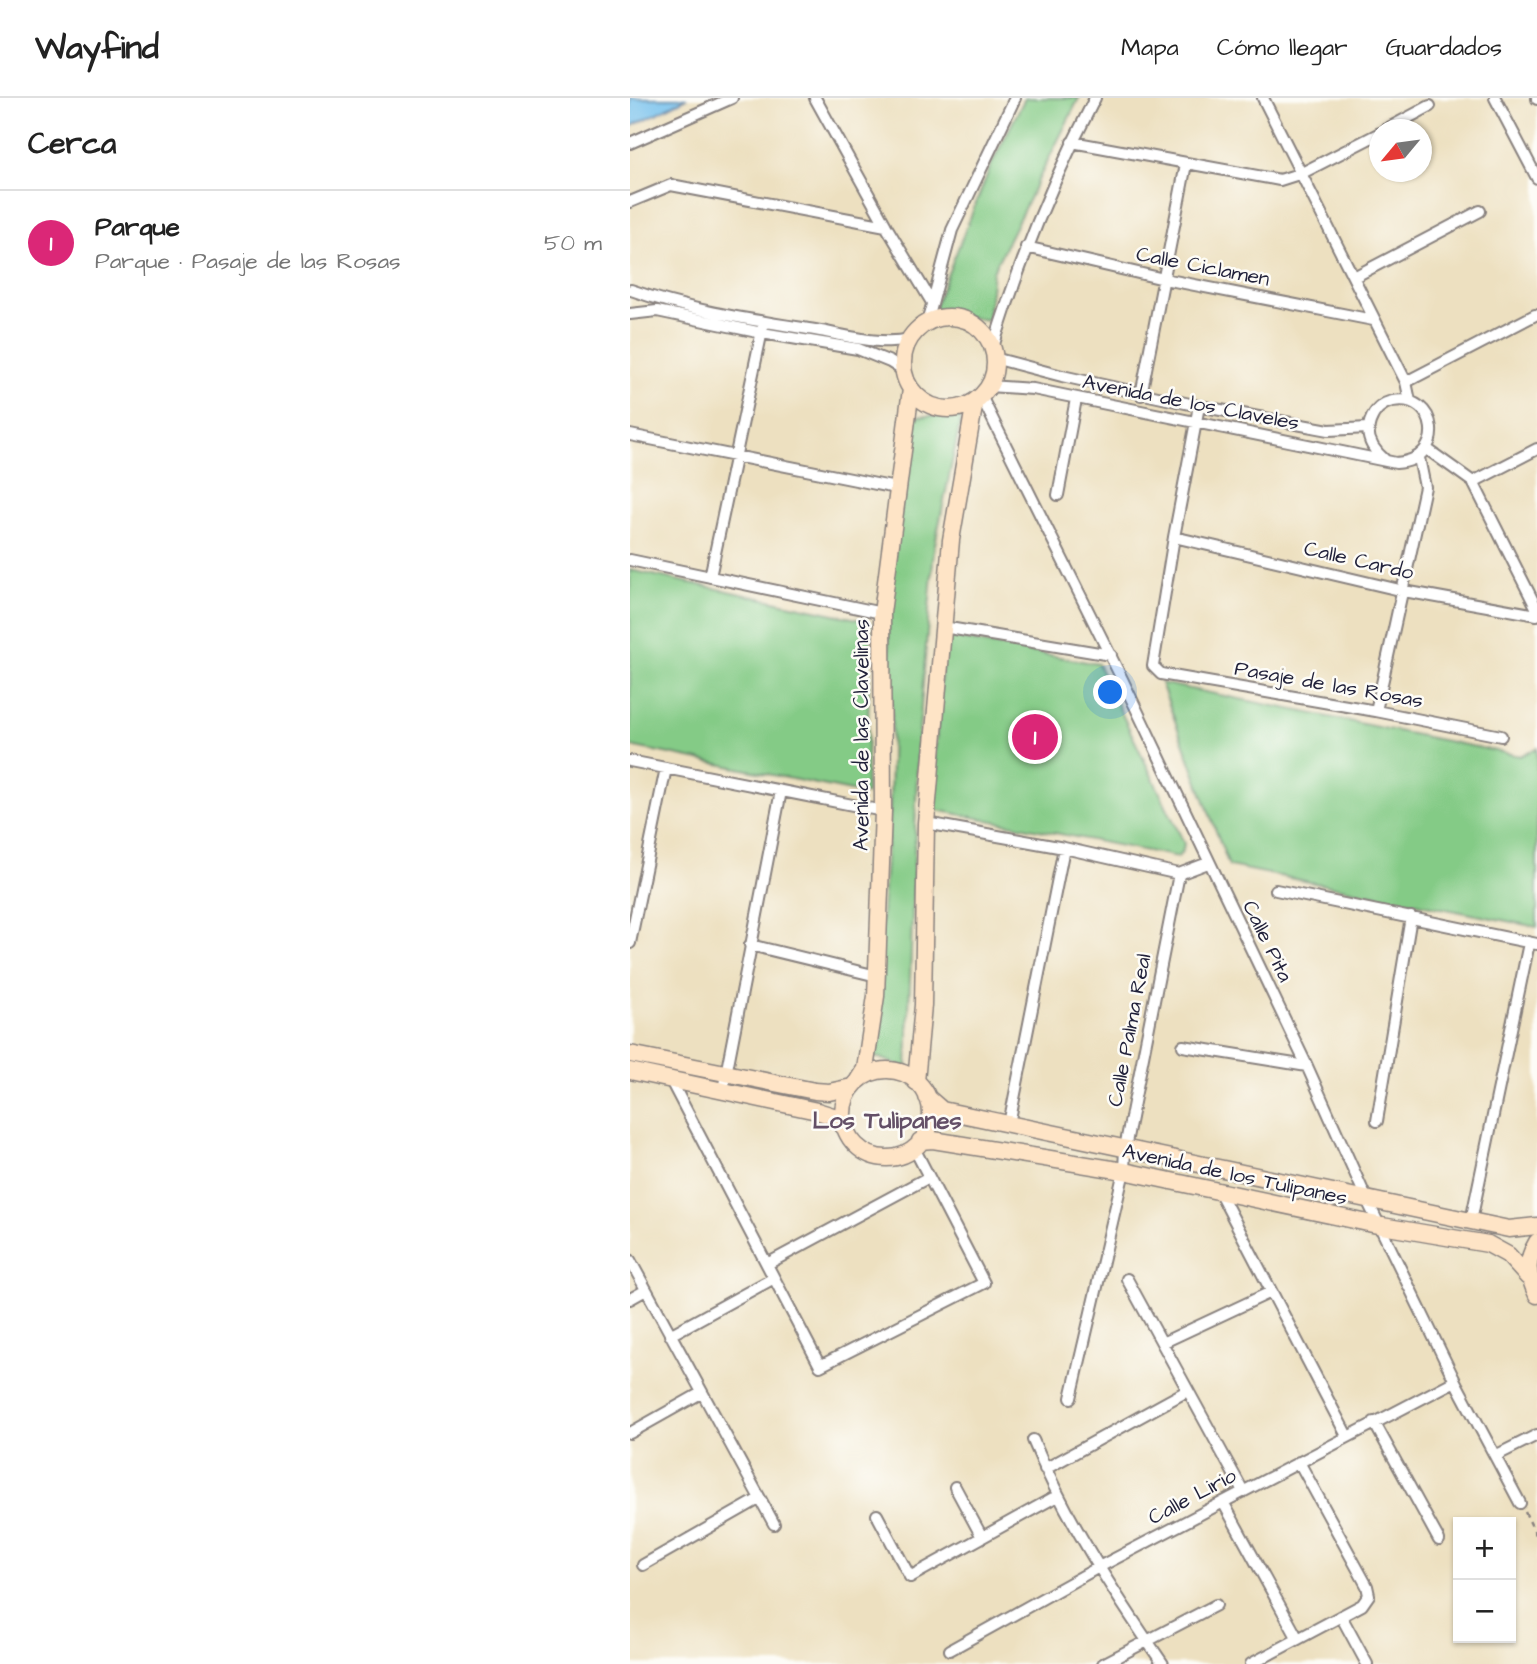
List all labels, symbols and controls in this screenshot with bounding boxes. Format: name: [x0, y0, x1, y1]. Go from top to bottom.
text: Wayfind: [35, 25, 159, 71]
text: Mapa: [1121, 31, 1179, 65]
text: Cómo llegar: [1217, 31, 1347, 65]
text: Guardados: [1385, 31, 1502, 65]
north arrow: [1369, 119, 1432, 182]
text: Cerca: [28, 123, 116, 165]
text: Parque: [95, 209, 180, 245]
text: 1: [50, 227, 52, 259]
text: 50 m: [544, 227, 602, 259]
street label: Calle Ciclamen: [1134, 239, 1272, 294]
text: Parque · Pasaje de las Rosas: [95, 245, 401, 277]
street label: Avenida de los Claveles: [1080, 367, 1302, 438]
street label: Calle Cardo: [1301, 534, 1417, 587]
street label: Avenida de las Clavelinas: [847, 619, 876, 851]
street label: Pasaje de las Rosas: [1232, 654, 1425, 715]
your location: [1093, 675, 1127, 709]
pin: 1: [1012, 711, 1058, 763]
street label: Calle Pita: [1235, 895, 1300, 987]
street label: Calle Palma Real: [1100, 951, 1159, 1109]
district label: Los Tulipanes: [813, 1104, 961, 1138]
street label: Avenida de los Tulipanes: [1120, 1137, 1350, 1213]
street label: Calle Lirio: [1143, 1461, 1242, 1532]
map controls: [1453, 1517, 1516, 1643]
button: +: [1453, 1517, 1516, 1580]
button: −: [1453, 1580, 1516, 1643]

